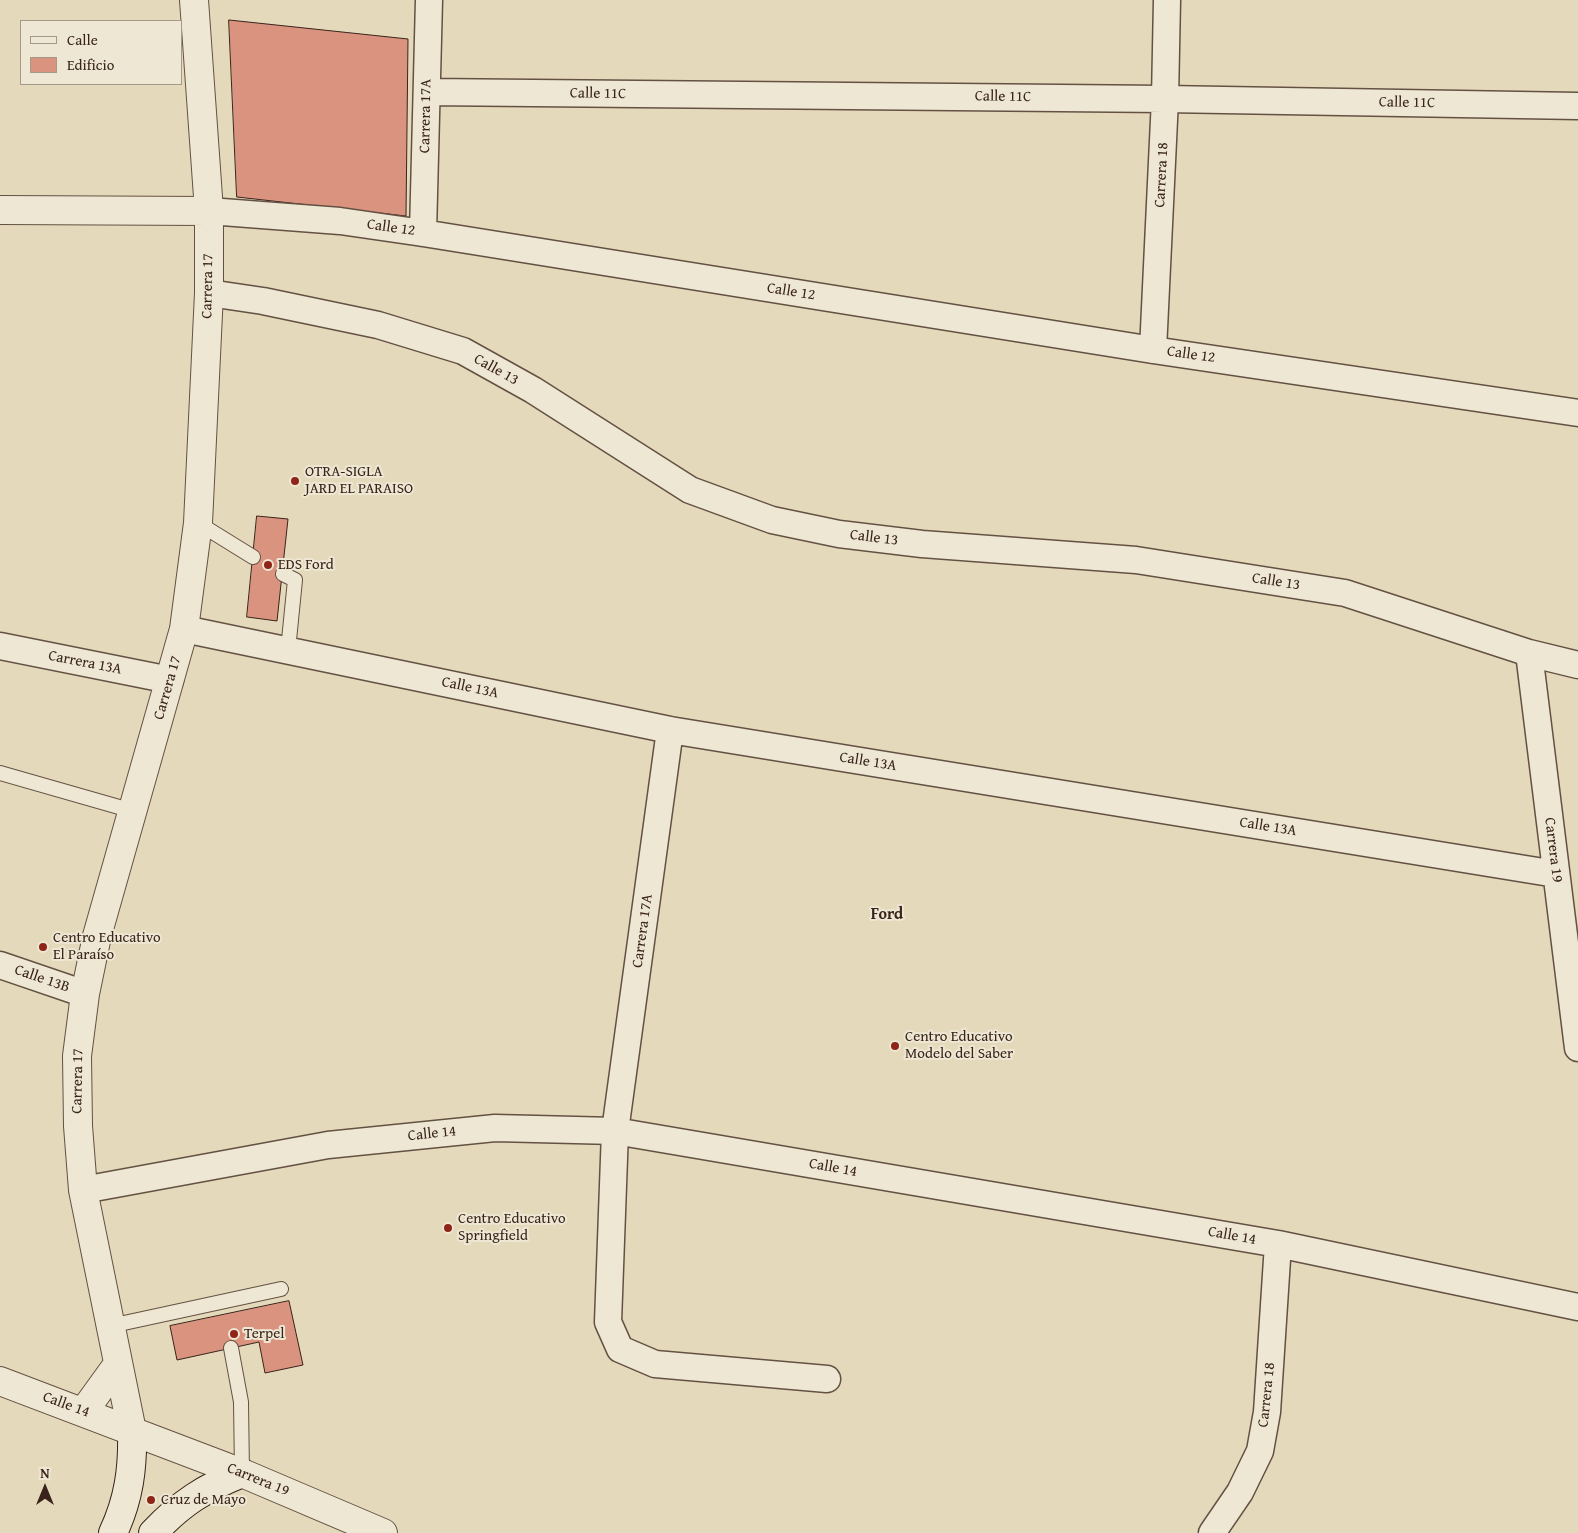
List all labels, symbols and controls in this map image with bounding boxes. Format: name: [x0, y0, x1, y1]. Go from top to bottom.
legend: [20, 20, 182, 85]
text: Calle: [67, 29, 98, 50]
text: Edificio: [67, 54, 114, 75]
street label: Carrera 17A: [416, 79, 436, 153]
street label: Calle 11C: [570, 85, 626, 103]
street label: Calle 11C: [975, 88, 1031, 106]
street label: Calle 11C: [1379, 94, 1435, 112]
street label: Carrera 18: [1151, 142, 1173, 208]
street label: Calle 12: [366, 216, 416, 240]
street label: Carrera 17: [198, 253, 218, 319]
street label: Calle 12: [766, 279, 816, 305]
street label: Calle 12: [1166, 343, 1216, 367]
street label: Calle 13: [470, 350, 522, 390]
place label: OTRA-SIGLA JARD EL PARAISO: [305, 463, 413, 498]
marker: OTRA-SIGLA JARD EL PARAISO: [289, 475, 301, 487]
street label: Calle 13: [849, 526, 899, 550]
place label: EDS Ford: [278, 556, 334, 574]
marker: EDS Ford: [262, 559, 274, 571]
street label: Calle 13: [1251, 569, 1301, 595]
street label: Carrera 13A: [47, 647, 123, 679]
street label: Carrera 17: [150, 654, 186, 722]
street label: Calle 13A: [440, 673, 500, 703]
street label: Calle 13A: [838, 749, 898, 775]
street label: Calle 13A: [1238, 814, 1298, 840]
street label: Carrera 19: [1540, 817, 1566, 883]
street label: Carrera 17A: [629, 893, 657, 969]
district label: Ford: [871, 905, 903, 925]
place label: Centro Educativo El Paraíso: [53, 929, 161, 964]
marker: Centro Educativo El Paraíso: [37, 941, 49, 953]
street label: Calle 13B: [12, 961, 72, 997]
place label: Centro Educativo Modelo del Saber: [905, 1028, 1013, 1063]
marker: Centro Educativo Modelo del Saber: [889, 1040, 901, 1052]
street label: Carrera 17: [68, 1048, 88, 1114]
street label: Calle 14: [407, 1123, 457, 1145]
street label: Calle 14: [808, 1155, 858, 1181]
place label: Centro Educativo Springfield: [458, 1210, 566, 1245]
marker: Centro Educativo Springfield: [442, 1222, 454, 1234]
street label: Calle 14: [1207, 1223, 1257, 1249]
place label: Terpel: [244, 1325, 284, 1343]
marker: Terpel: [228, 1328, 240, 1340]
street label: Carrera 18: [1255, 1362, 1279, 1428]
street label: Calle 14: [40, 1388, 92, 1422]
street label: Carrera 19: [224, 1459, 292, 1501]
north arrow: [20, 1463, 70, 1513]
text: N: [40, 1463, 50, 1483]
place label: Cruz de Mayo: [161, 1491, 246, 1509]
marker: Cruz de Mayo: [145, 1494, 157, 1506]

